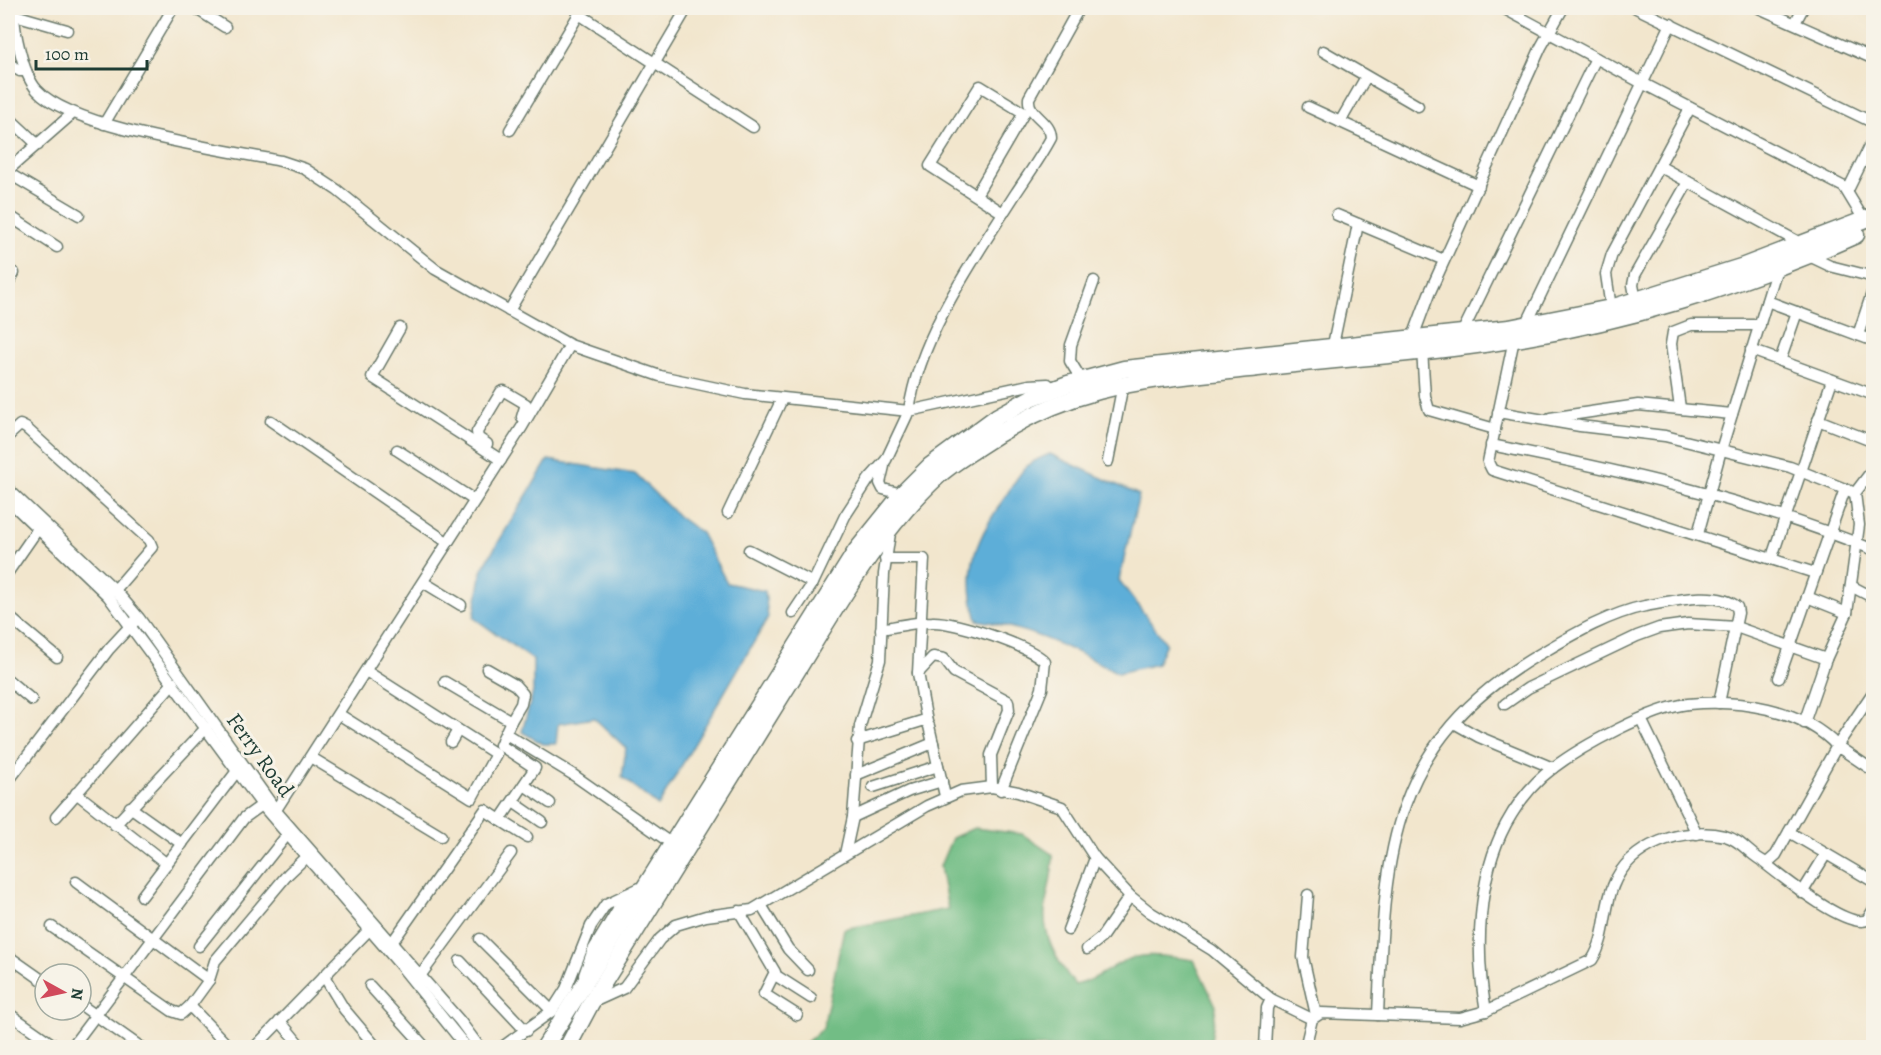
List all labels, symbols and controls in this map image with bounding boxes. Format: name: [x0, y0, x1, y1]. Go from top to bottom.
scale bar: [36, 33, 147, 71]
text: 100 m: [45, 42, 89, 66]
street label: Ferry Road: [219, 707, 301, 803]
north arrow: [33, 962, 93, 1022]
text: N: [65, 987, 89, 1002]

